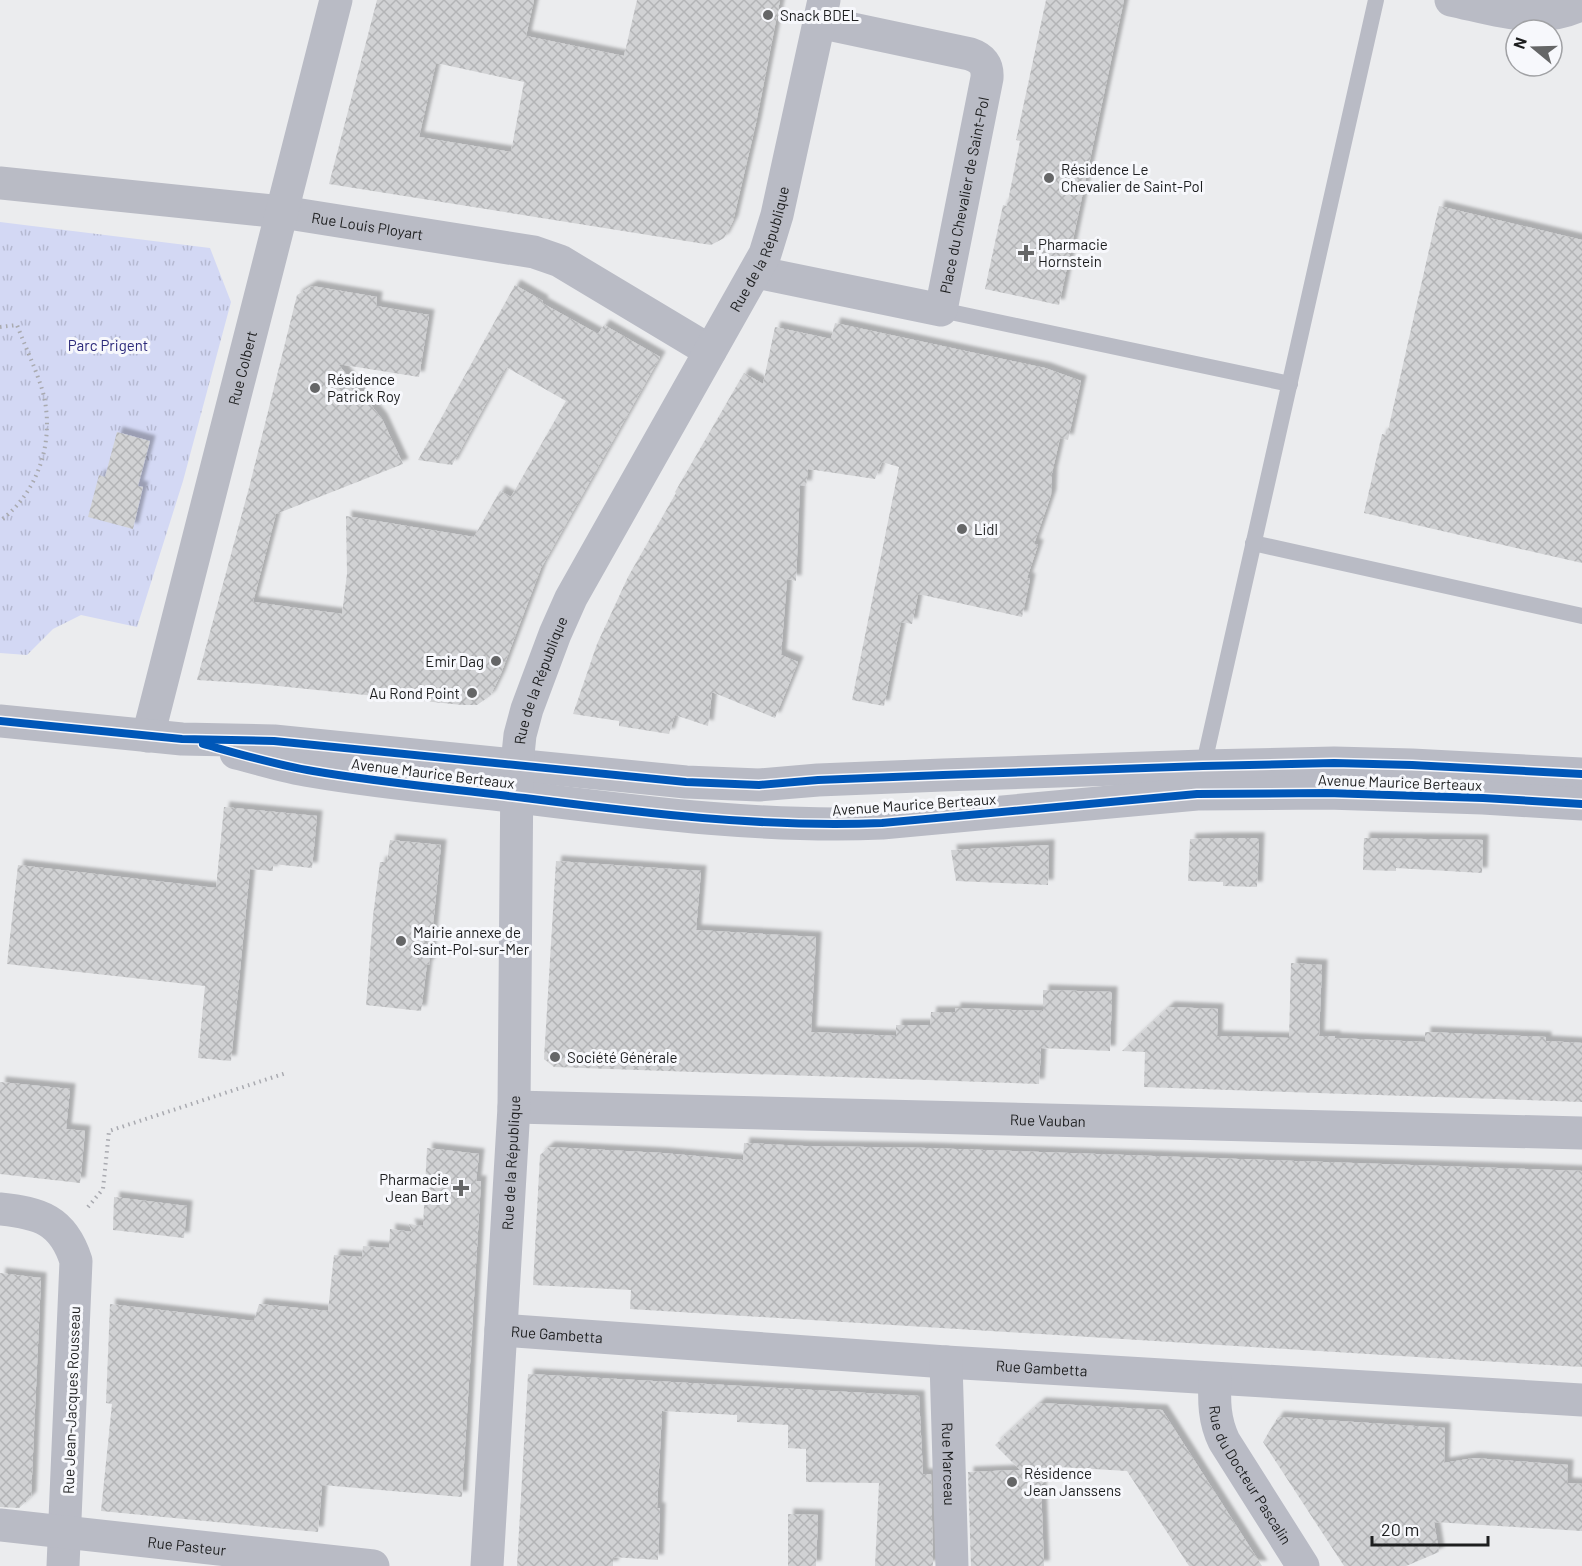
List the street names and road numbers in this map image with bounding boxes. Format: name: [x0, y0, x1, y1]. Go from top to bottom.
street label: Place du Chevalier de Saint-Pol: [935, 95, 992, 295]
street label: Rue de la République: [725, 184, 792, 315]
street label: Rue Louis Ployart: [310, 208, 425, 243]
street label: Rue Colbert: [224, 329, 260, 407]
street label: Rue de la République: [510, 613, 571, 745]
street label: Avenue Maurice Berteaux: [350, 754, 516, 792]
street label: Avenue Maurice Berteaux: [1318, 770, 1482, 794]
street label: Avenue Maurice Berteaux: [831, 789, 997, 819]
street label: Rue de la République: [498, 1095, 523, 1231]
street label: Rue Vauban: [1010, 1110, 1086, 1130]
street label: Rue Jean-Jacques Rousseau: [59, 1306, 83, 1494]
street label: Rue Gambetta: [510, 1322, 603, 1346]
street label: Rue Gambetta: [995, 1356, 1088, 1379]
street label: Rue du Docteur Pascalin: [1206, 1404, 1296, 1547]
street label: Rue Marceau: [939, 1422, 959, 1506]
street label: Rue Pasteur: [147, 1532, 228, 1559]

